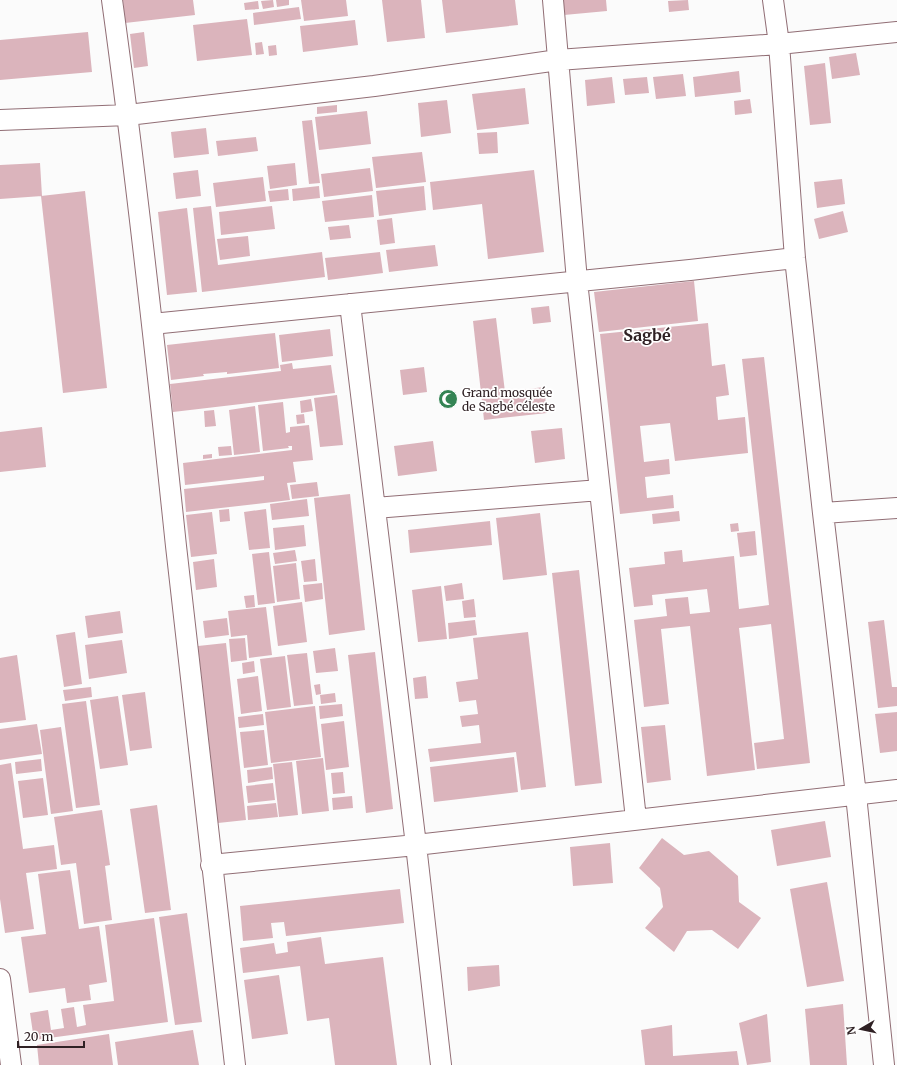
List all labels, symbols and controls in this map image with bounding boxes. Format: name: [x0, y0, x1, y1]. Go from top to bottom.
district label: Sagbé: [623, 325, 671, 345]
place label: Grand mosquée de Sagbé céleste: [462, 385, 555, 414]
mosque icon: Grand mosquée de Sagbé céleste: [437, 388, 459, 410]
north arrow: [841, 1009, 881, 1049]
scale bar: [18, 1023, 84, 1049]
text: N: [843, 1025, 859, 1036]
text: 20 m: [24, 1029, 53, 1044]

